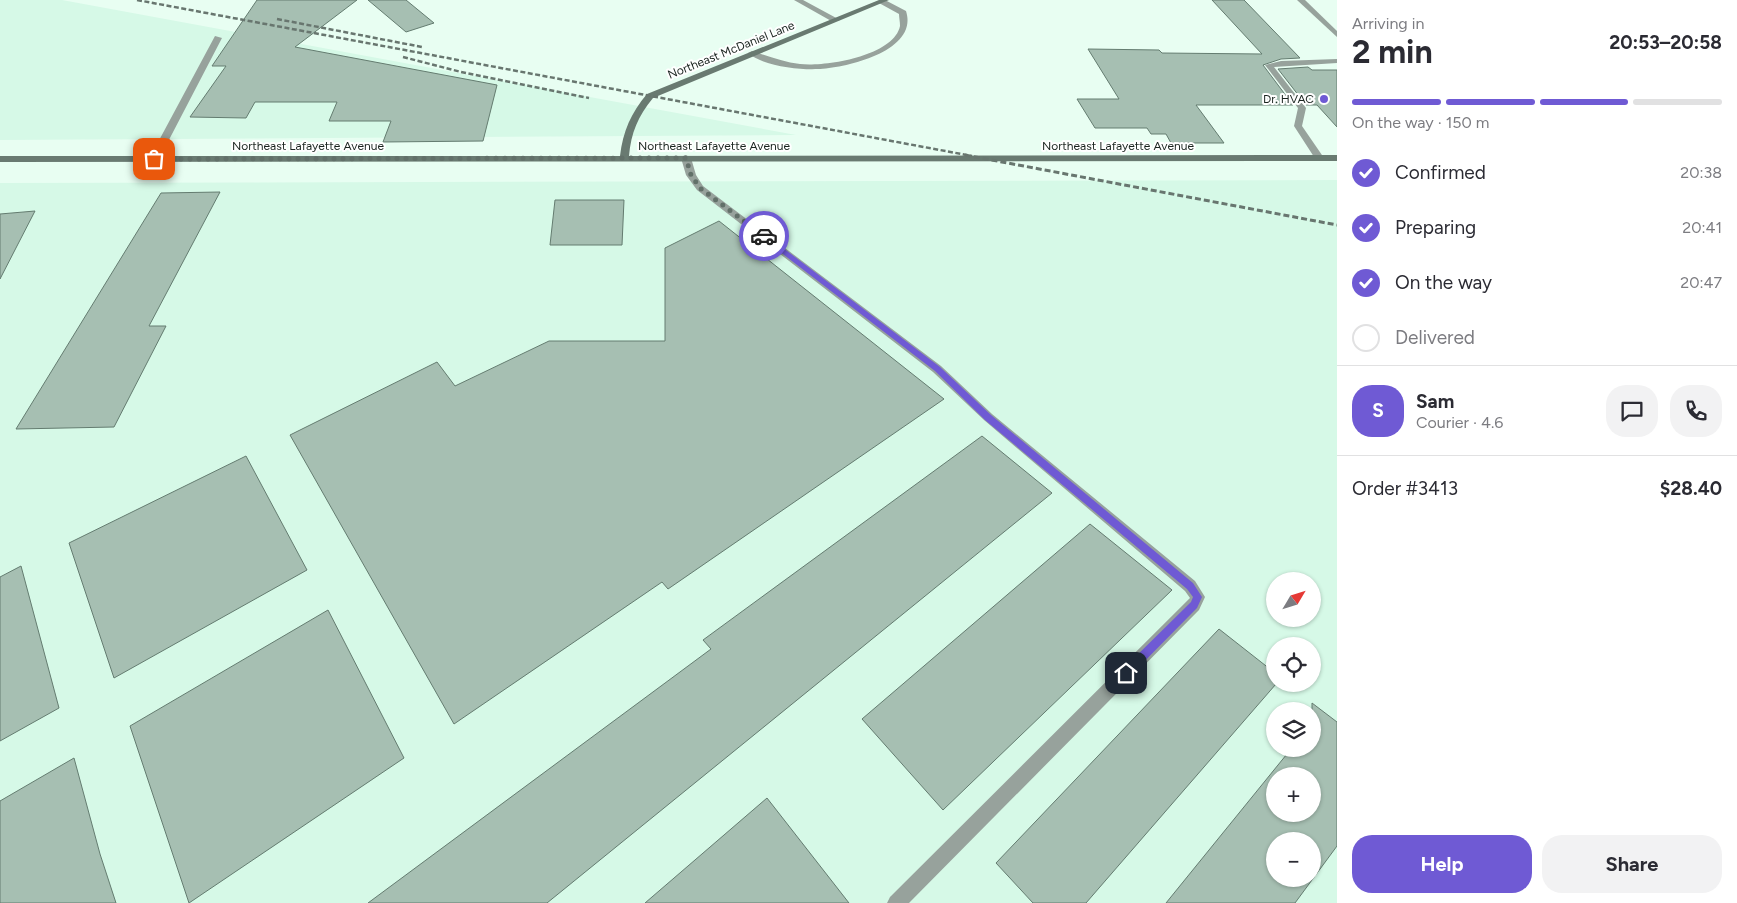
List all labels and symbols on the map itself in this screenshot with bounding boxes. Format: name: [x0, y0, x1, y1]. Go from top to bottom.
street label: Northeast McDaniel Lane: [666, 18, 797, 82]
place label: Dr. HVAC: [1263, 92, 1314, 106]
marker: Dr. HVAC: [1318, 93, 1330, 105]
pin: [133, 138, 175, 180]
street label: Northeast Lafayette Avenue: [232, 139, 384, 153]
street label: Northeast Lafayette Avenue: [638, 139, 790, 153]
street label: Northeast Lafayette Avenue: [1042, 139, 1194, 153]
courier: [739, 211, 789, 261]
north arrow: [1266, 572, 1321, 628]
pin: [1105, 652, 1147, 694]

